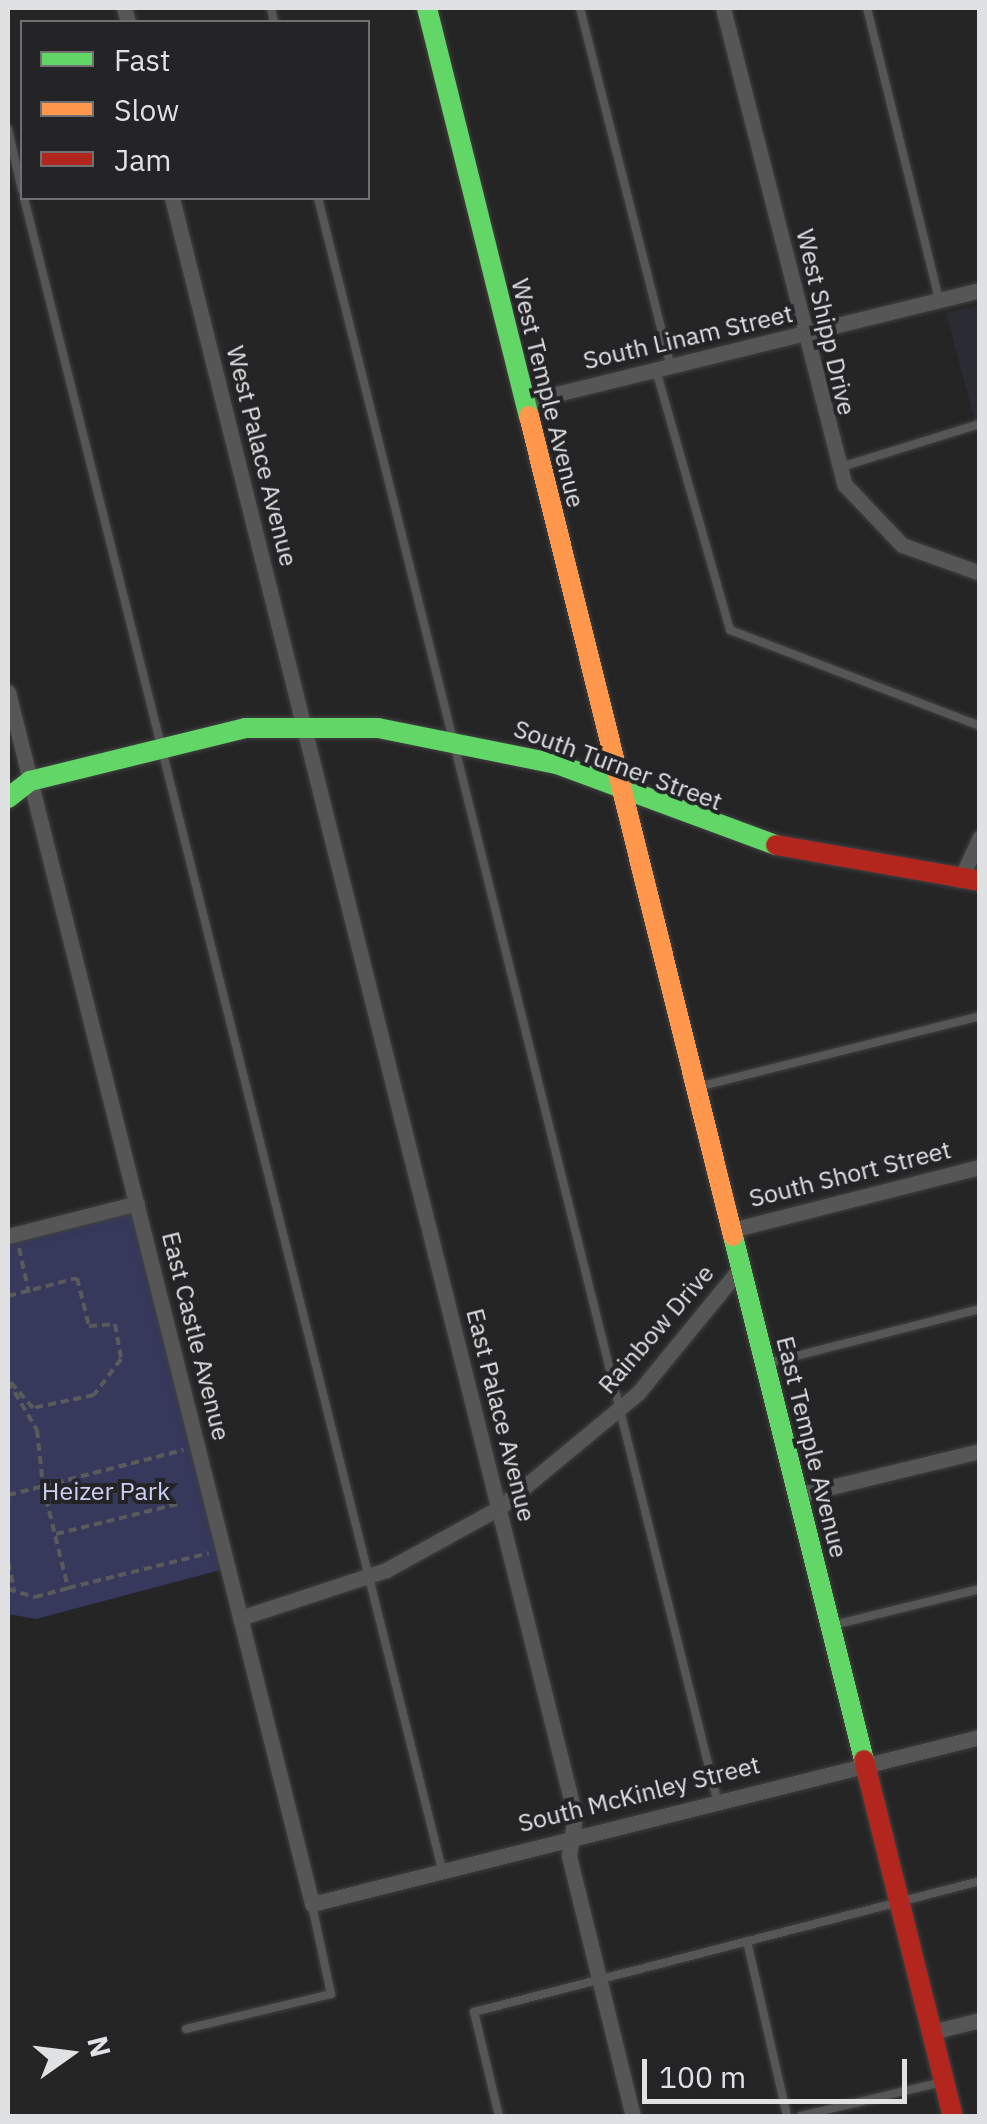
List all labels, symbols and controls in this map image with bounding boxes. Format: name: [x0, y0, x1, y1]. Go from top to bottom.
legend: [20, 20, 370, 200]
text: Fast: [114, 40, 171, 79]
text: Slow: [114, 90, 179, 129]
text: Jam: [114, 140, 172, 179]
street label: West Shipp Drive: [790, 226, 862, 418]
street label: West Temple Avenue: [505, 275, 591, 511]
street label: South Linam Street: [580, 298, 796, 376]
street label: West Palace Avenue: [220, 343, 304, 569]
street label: South Turner Street: [510, 713, 726, 817]
street label: South Short Street: [746, 1134, 954, 1214]
street label: East Castle Avenue: [156, 1228, 236, 1444]
street label: Rainbow Drive: [592, 1258, 720, 1400]
street label: East Palace Avenue: [460, 1305, 542, 1525]
street label: East Temple Avenue: [770, 1333, 854, 1561]
park label: Heizer Park: [42, 1476, 170, 1506]
street label: South McKinley Street: [515, 1749, 763, 1839]
north arrow: [20, 2004, 120, 2104]
text: N: [79, 2032, 120, 2061]
scale bar: [647, 2039, 912, 2101]
text: 100 m: [659, 2057, 746, 2096]

